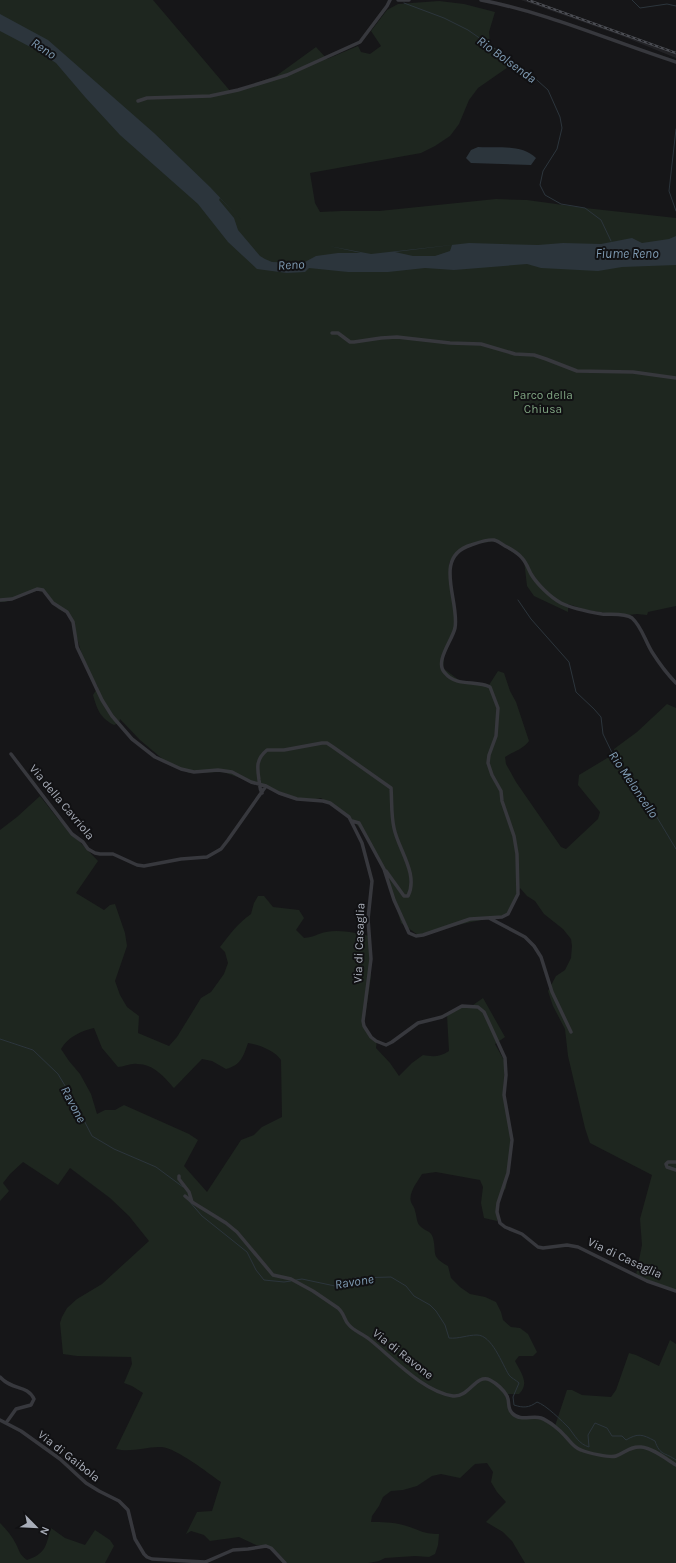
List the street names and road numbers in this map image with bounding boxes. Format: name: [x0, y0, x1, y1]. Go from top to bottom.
street label: Via della Cavriola: [27, 762, 97, 842]
street label: Via di Casaglia: [351, 903, 367, 983]
street label: Via di Casaglia: [586, 1235, 664, 1281]
street label: Via di Ravone: [370, 1326, 436, 1382]
street label: Via di Gaibola: [35, 1427, 103, 1485]

